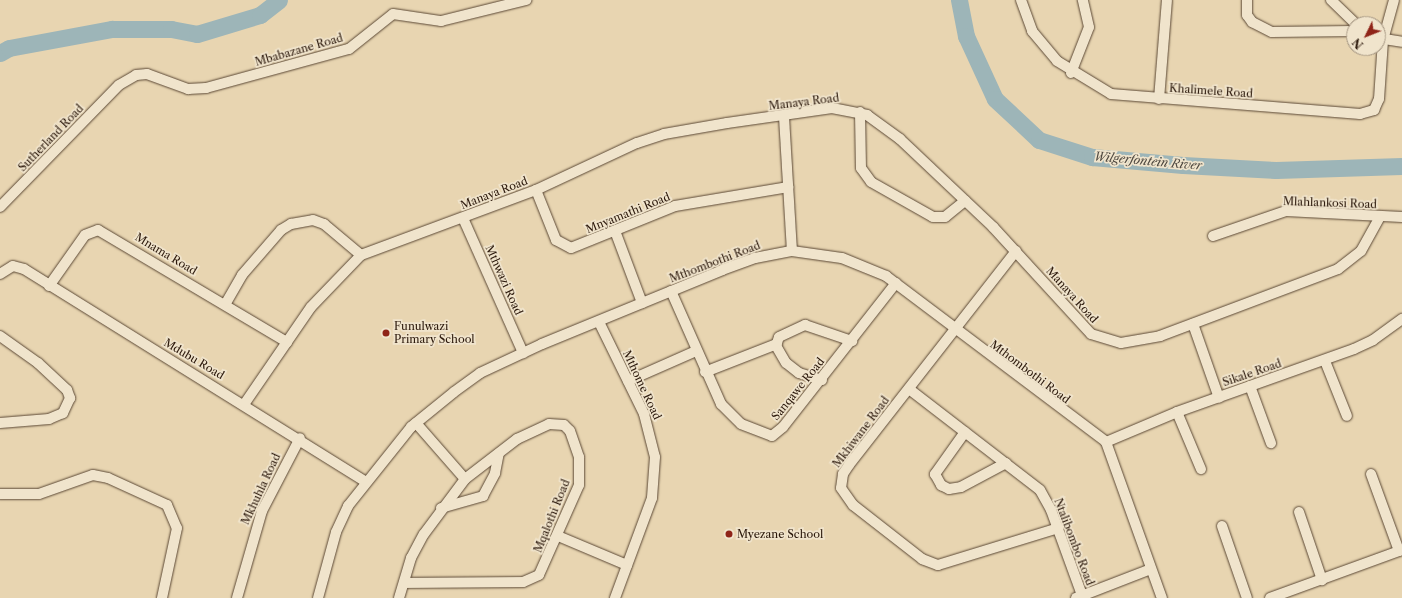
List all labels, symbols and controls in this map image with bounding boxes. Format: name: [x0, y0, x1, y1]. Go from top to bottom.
north arrow: [1346, 16, 1386, 56]
street label: Mbabazane Road: [254, 31, 344, 69]
text: N: [1350, 35, 1366, 52]
street label: Khalimele Road: [1169, 81, 1253, 101]
street label: Manaya Road: [768, 91, 840, 113]
street label: Sutherland Road: [16, 102, 86, 174]
water label: Wilgerfontein River: [1093, 149, 1203, 173]
street label: Manaya Road: [458, 174, 530, 212]
street label: Mnyamathi Road: [584, 190, 672, 236]
street label: Mlahlankosi Road: [1283, 195, 1377, 211]
street label: Mnama Road: [133, 230, 199, 278]
street label: Mthombothi Road: [668, 239, 762, 285]
street label: Mthwazi Road: [483, 243, 525, 317]
street label: Manaya Road: [1043, 264, 1101, 326]
place label: Funulwazi Primary School: [394, 320, 475, 346]
marker: Funulwazi Primary School: [381, 328, 391, 338]
street label: Mdubu Road: [162, 336, 226, 382]
street label: Mthombothi Road: [988, 338, 1072, 406]
street label: Mthome Road: [620, 348, 664, 422]
street label: Sanqawe Road: [769, 355, 827, 423]
street label: Sikale Road: [1221, 357, 1283, 389]
street label: Mkhiwane Road: [830, 394, 892, 470]
street label: Mkhuhla Road: [239, 451, 283, 527]
street label: Mqalothi Road: [531, 478, 573, 554]
street label: Ntalibombo Road: [1051, 497, 1097, 587]
place label: Myezane School: [737, 527, 823, 541]
marker: Myezane School: [724, 529, 734, 539]

